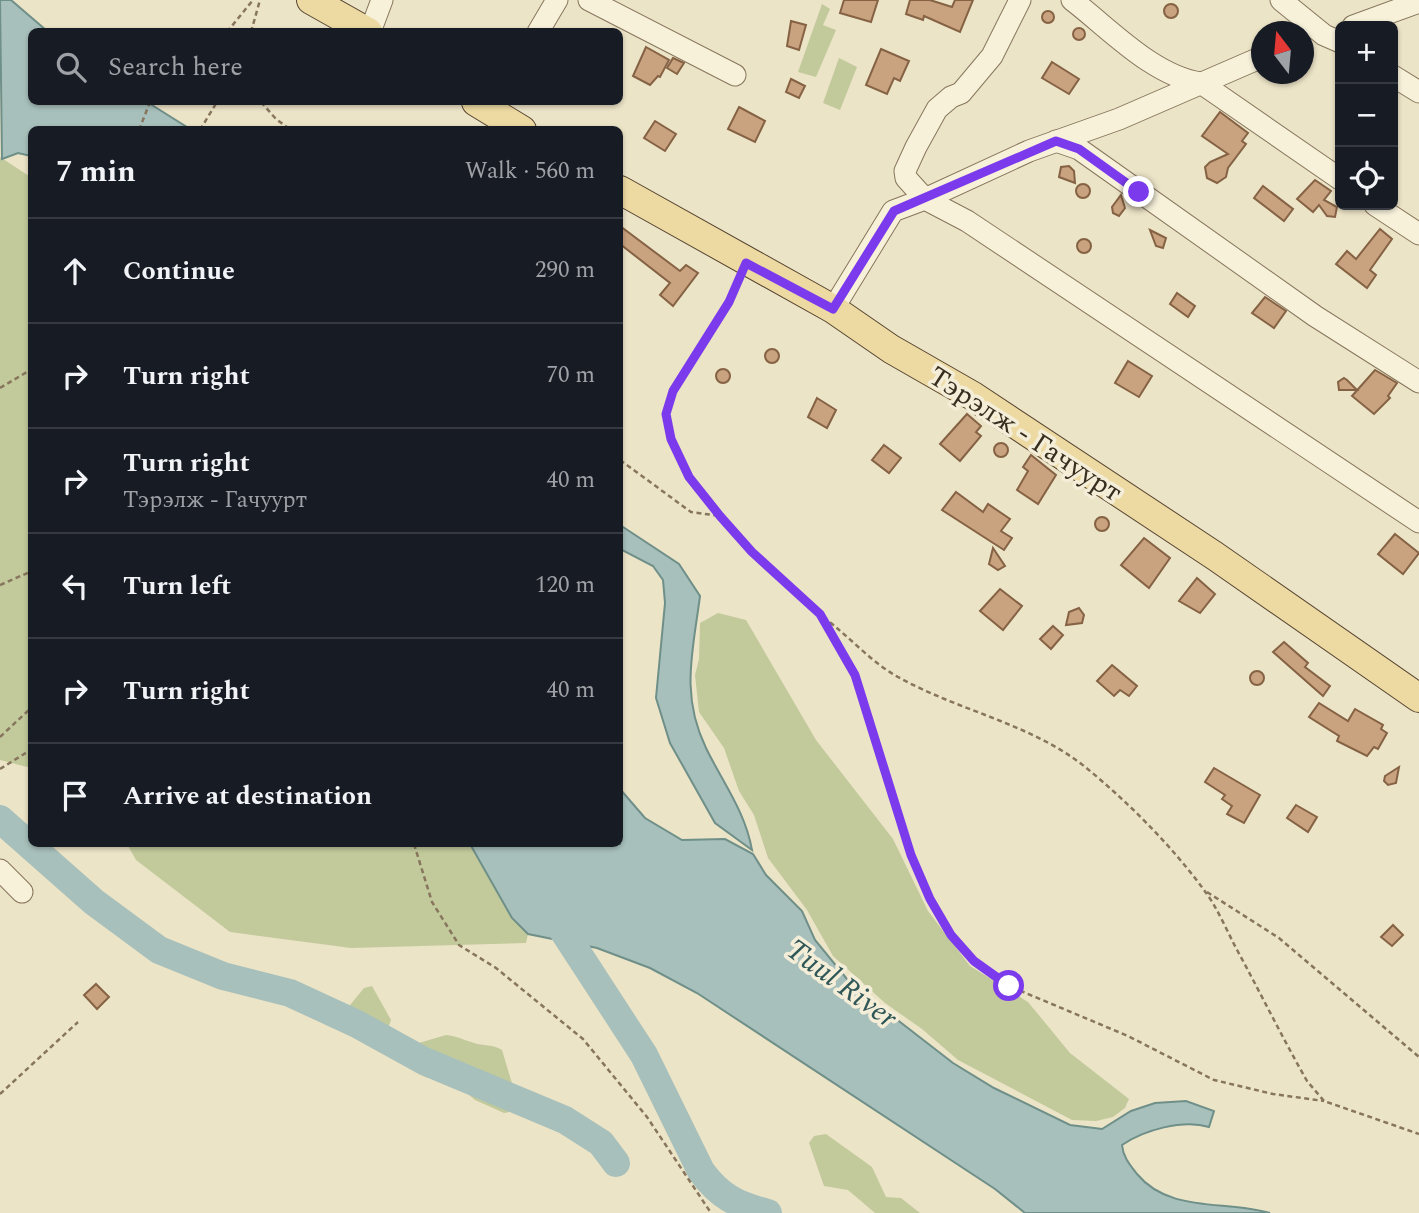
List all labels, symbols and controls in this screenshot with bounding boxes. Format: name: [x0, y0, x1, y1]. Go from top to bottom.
north arrow: [1251, 21, 1314, 84]
map controls: [1335, 21, 1398, 210]
button: +: [1335, 21, 1398, 84]
search box: [28, 28, 623, 105]
text: Search here: [108, 47, 243, 87]
icon: search: [52, 48, 90, 86]
button: −: [1335, 84, 1398, 147]
button: locate: [1335, 147, 1398, 210]
text: 7 min: [56, 149, 136, 195]
text: Walk · 560 m: [465, 154, 595, 189]
route end: [1123, 176, 1154, 207]
text: Continue: [123, 251, 235, 291]
icon: ahead: [56, 252, 94, 290]
text: 290 m: [535, 253, 595, 288]
street label: Тэрэлж - Гачуурт: [920, 355, 1131, 513]
text: Turn right: [123, 356, 250, 396]
icon: right: [56, 357, 94, 395]
text: 70 m: [546, 358, 595, 393]
text: Turn right: [123, 443, 250, 483]
icon: right: [56, 462, 94, 500]
text: 40 m: [546, 463, 595, 498]
text: Тэрэлж - Гачуурт: [123, 483, 307, 518]
text: Turn left: [123, 566, 231, 606]
icon: left: [56, 567, 94, 605]
text: 120 m: [535, 568, 595, 603]
text: Turn right: [123, 671, 250, 711]
icon: right: [56, 672, 94, 710]
text: 40 m: [546, 673, 595, 708]
text: Arrive at destination: [123, 776, 372, 816]
icon: arrive: [56, 777, 94, 815]
water label: Tuul River: [776, 927, 907, 1041]
route start: [993, 970, 1024, 1001]

